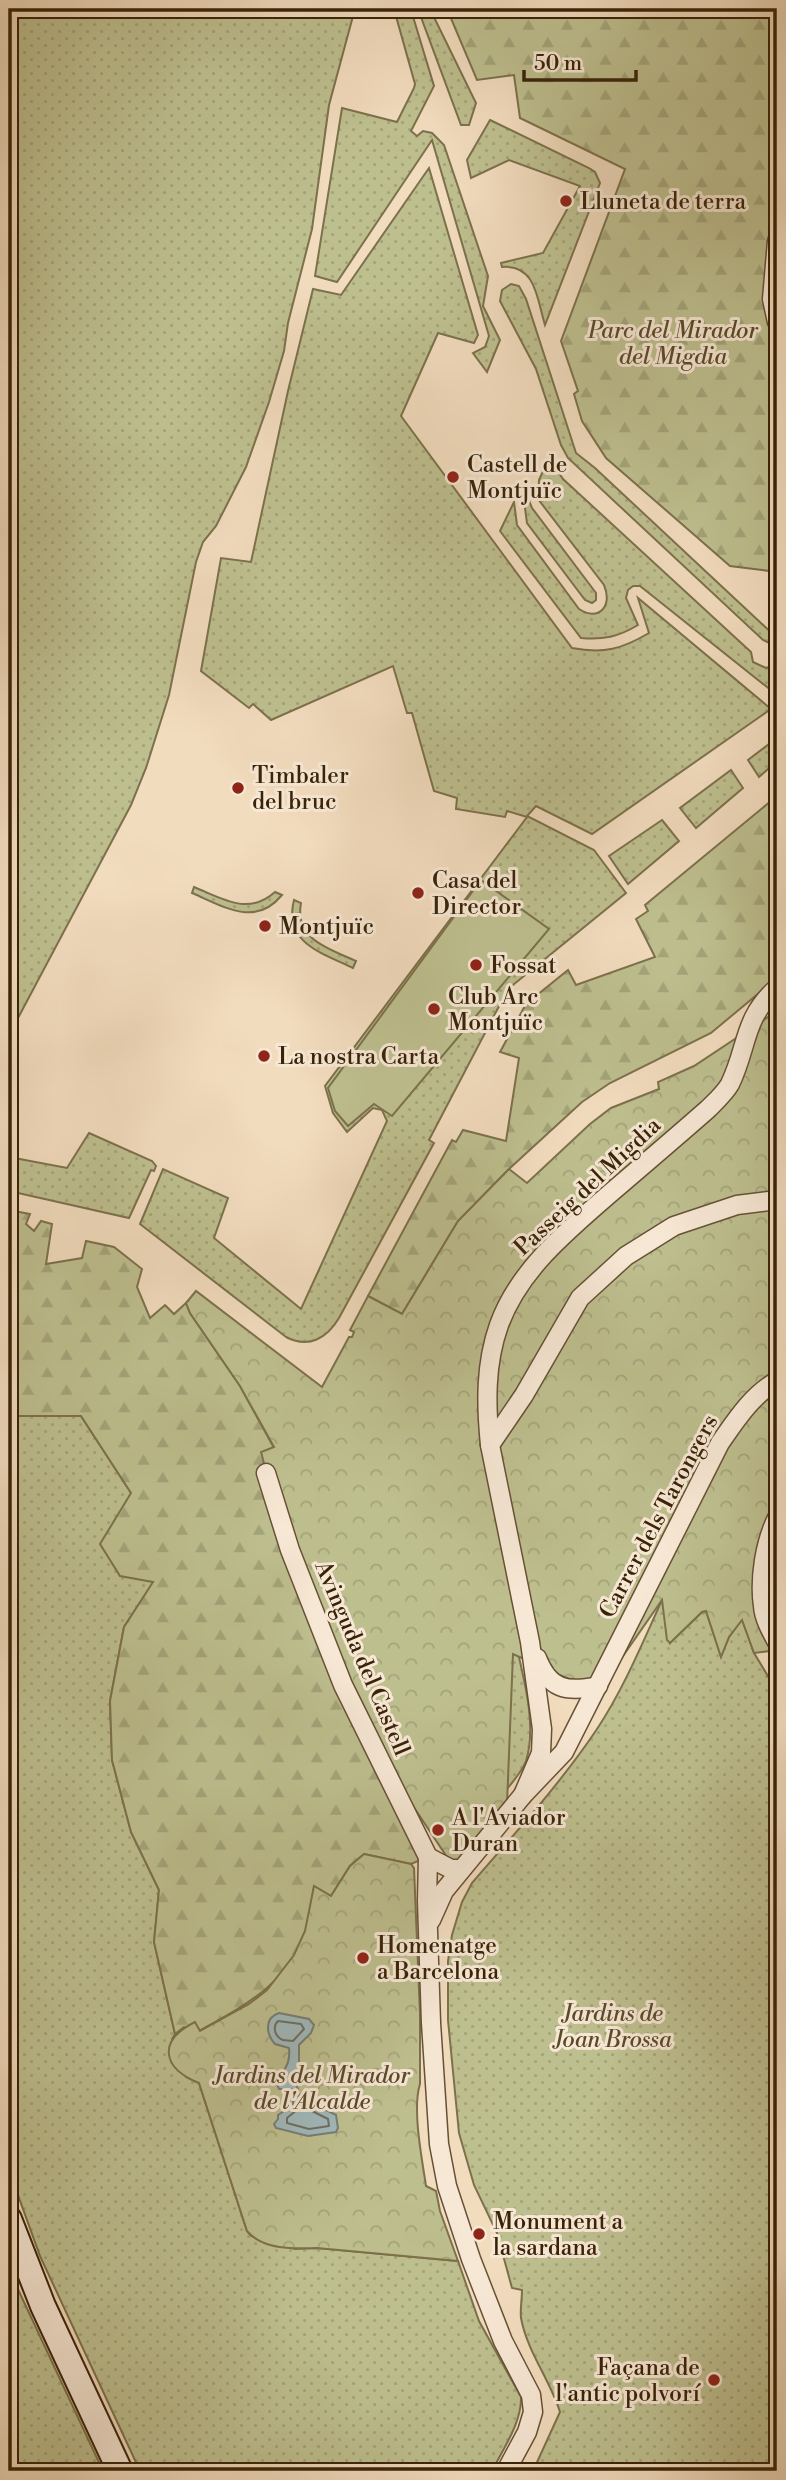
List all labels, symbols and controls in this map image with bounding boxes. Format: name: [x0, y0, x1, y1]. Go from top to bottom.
scale bar: [524, 38, 636, 82]
text: 50 m: [534, 51, 582, 77]
place label: Lluneta de terra: [580, 188, 747, 216]
marker: Lluneta de terra: [558, 193, 574, 209]
park label: Parc del Mirador del Migdia: [587, 317, 759, 371]
place label: Castell de Montjuïc: [467, 451, 567, 505]
marker: Castell de Montjuïc: [445, 469, 461, 485]
place label: Timbaler del bruc: [252, 762, 349, 816]
marker: Timbaler del bruc: [230, 780, 246, 796]
place label: Casa del Director: [432, 867, 521, 921]
marker: Casa del Director: [410, 885, 426, 901]
place label: Montjuïc: [279, 913, 374, 941]
marker: Montjuïc: [257, 918, 273, 934]
place label: Fossat: [490, 952, 556, 980]
marker: Fossat: [468, 957, 484, 973]
place label: Club Arc Montjuïc: [448, 983, 543, 1037]
marker: Club Arc Montjuïc: [426, 1001, 442, 1017]
place label: La nostra Carta: [278, 1043, 439, 1071]
marker: La nostra Carta: [256, 1048, 272, 1064]
street label: Passeig del Migdia: [508, 1111, 667, 1262]
street label: Carrer dels Tarongers: [593, 1410, 724, 1623]
street label: Avinguda del Castell: [308, 1556, 416, 1760]
place label: A l'Aviador Duran: [451, 1804, 566, 1858]
marker: A l'Aviador Duran: [430, 1822, 446, 1838]
place label: Homenatge a Barcelona: [377, 1932, 500, 1986]
marker: Homenatge a Barcelona: [355, 1950, 371, 1966]
park label: Jardins de Joan Brossa: [551, 2000, 672, 2054]
park label: Jardins del Mirador de l'Alcalde: [211, 2062, 411, 2116]
place label: Monument a la sardana: [493, 2208, 623, 2262]
marker: Monument a la sardana: [471, 2226, 487, 2242]
place label: Façana de l'antic polvorí: [556, 2354, 701, 2408]
marker: Façana de l'antic polvorí: [706, 2372, 722, 2388]

